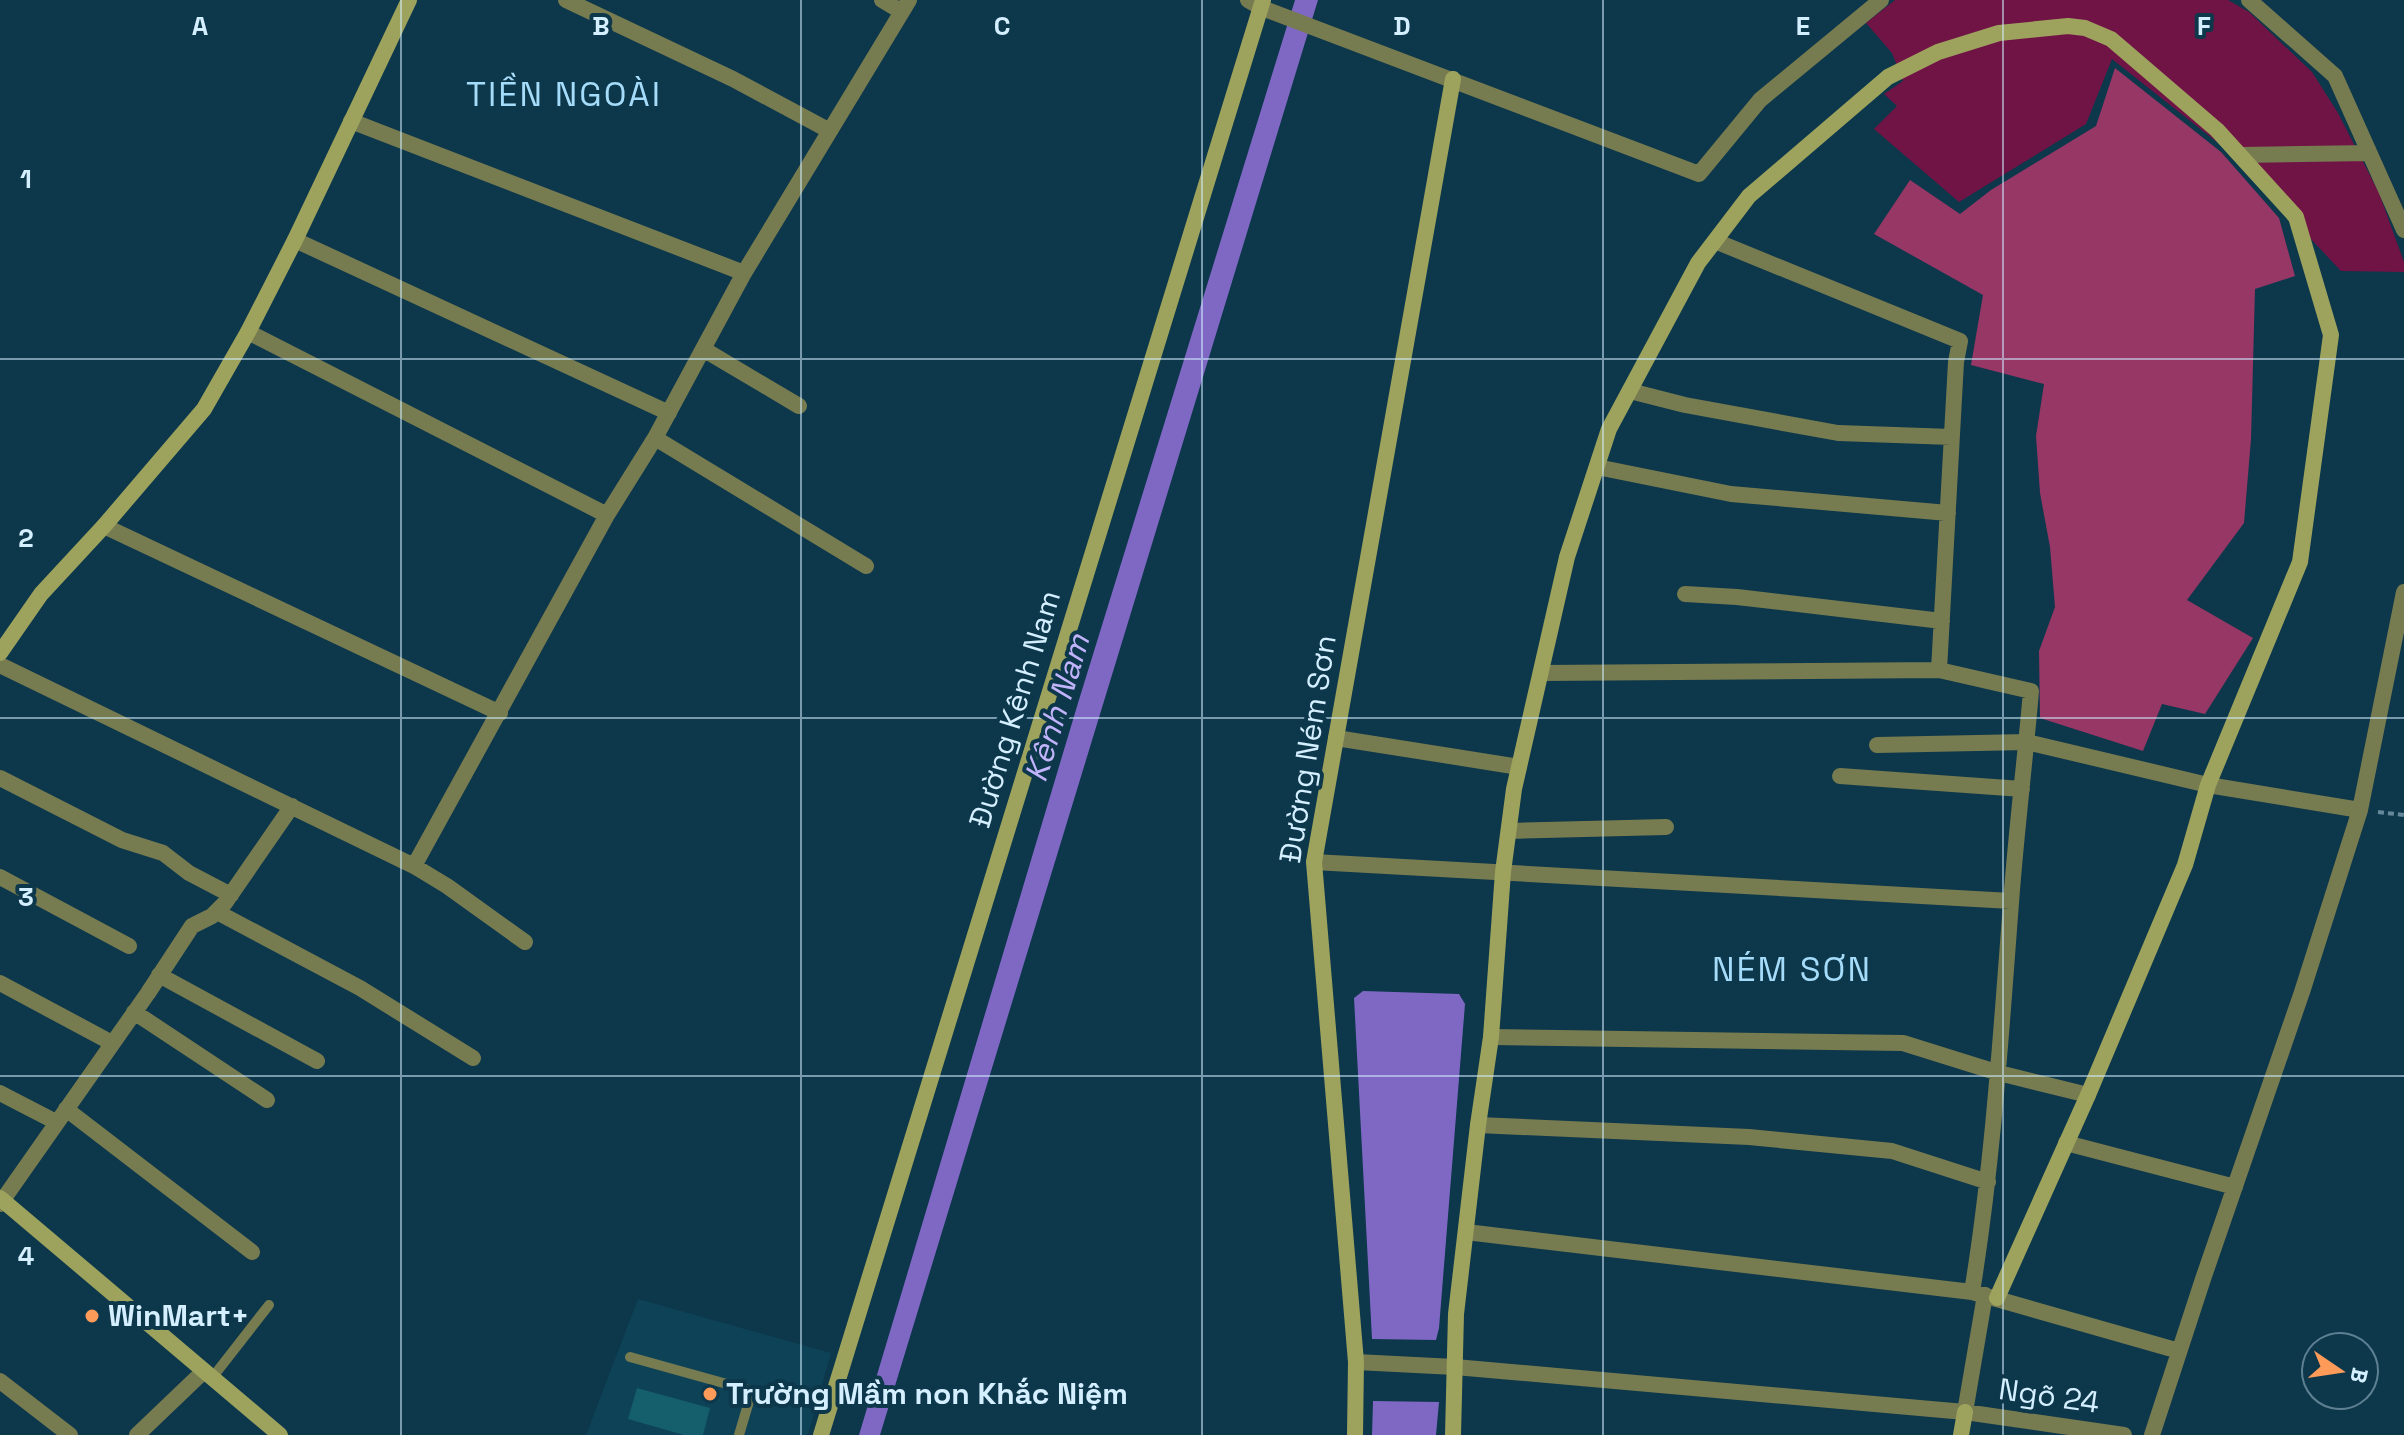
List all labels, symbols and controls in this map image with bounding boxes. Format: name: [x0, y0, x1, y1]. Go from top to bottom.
text: A: [192, 9, 209, 43]
text: B: [592, 9, 610, 43]
text: C: [994, 9, 1010, 43]
text: D: [1393, 9, 1411, 43]
text: E: [1796, 9, 1810, 43]
text: F: [2197, 9, 2211, 43]
district label: TIỀN NGOÀI: [466, 72, 662, 116]
text: 1: [20, 162, 32, 196]
text: 2: [18, 521, 34, 555]
street label: Đường Kênh Nam: [960, 585, 1069, 832]
water label: Kênh Nam: [1016, 628, 1099, 787]
street label: Đường Ném Sơn: [1270, 632, 1345, 866]
text: 3: [18, 880, 34, 914]
district label: NÉM SƠN: [1712, 948, 1872, 991]
text: 4: [18, 1239, 34, 1273]
place label: WinMart+: [108, 1296, 249, 1335]
marker: WinMart+: [83, 1307, 101, 1325]
north arrow: [2300, 1331, 2380, 1411]
text: B: [2344, 1365, 2375, 1386]
street label: Ngõ 24: [1996, 1369, 2102, 1422]
place label: Trường Mầm non Khắc Niệm: [726, 1374, 1128, 1413]
marker: Trường Mầm non Khắc Niệm: [701, 1385, 719, 1403]

